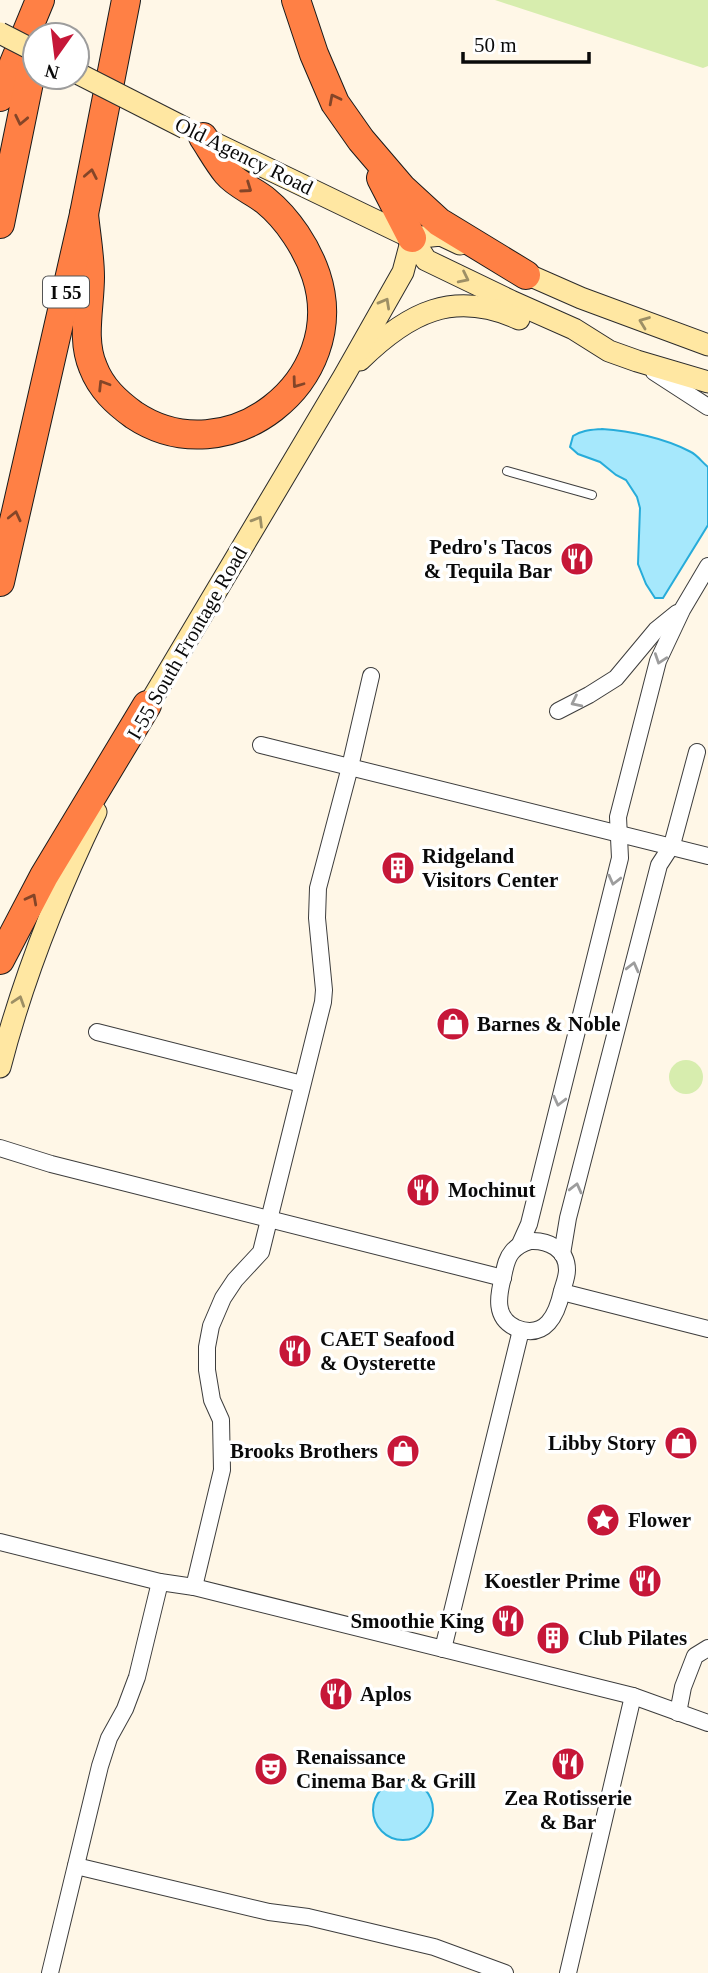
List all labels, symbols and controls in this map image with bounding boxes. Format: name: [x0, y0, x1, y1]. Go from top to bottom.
north arrow: [21, 21, 91, 91]
scale bar: [463, 21, 589, 65]
text: 50 m: [474, 33, 517, 57]
text: N: [43, 60, 61, 84]
one-way arrow: [329, 94, 343, 106]
street label: Old Agency Road: [171, 112, 317, 200]
one-way arrow: [15, 114, 30, 126]
one-way arrow: [83, 168, 98, 180]
one-way arrow: [239, 180, 252, 192]
one-way arrow: [457, 270, 469, 284]
road number: I 55: [43, 276, 89, 308]
one-way arrow: [377, 298, 390, 311]
one-way arrow: [638, 317, 650, 331]
one-way arrow: [293, 375, 306, 388]
one-way arrow: [99, 379, 112, 392]
one-way arrow: [7, 510, 21, 522]
one-way arrow: [249, 515, 262, 528]
place label: Pedro's Tacos & Tequila Bar: [424, 535, 552, 583]
restaurant icon: Pedro's Tacos & Tequila Bar: [558, 540, 596, 578]
street label: I-55 South Frontage Road: [122, 542, 252, 744]
one-way arrow: [654, 652, 668, 664]
one-way arrow: [571, 693, 583, 707]
place label: Ridgeland Visitors Center: [422, 844, 558, 892]
building icon: Ridgeland Visitors Center: [379, 849, 417, 887]
one-way arrow: [608, 874, 623, 886]
one-way arrow: [23, 894, 37, 907]
one-way arrow: [624, 961, 639, 973]
one-way arrow: [10, 996, 25, 1008]
shop icon: Barnes & Noble: [434, 1005, 472, 1043]
place label: Barnes & Noble: [477, 1012, 621, 1036]
one-way arrow: [553, 1094, 567, 1106]
restaurant icon: Mochinut: [404, 1171, 442, 1209]
place label: Mochinut: [448, 1178, 536, 1202]
one-way arrow: [568, 1182, 582, 1194]
place label: CAET Seafood & Oysterette: [320, 1327, 455, 1375]
restaurant icon: CAET Seafood & Oysterette: [276, 1332, 314, 1370]
shop icon: Libby Story: [662, 1424, 700, 1462]
place label: Libby Story: [548, 1431, 656, 1455]
shop icon: Brooks Brothers: [384, 1432, 422, 1470]
place label: Brooks Brothers: [230, 1439, 378, 1463]
place icon: Flower: [584, 1501, 622, 1539]
place label: Flower: [628, 1508, 691, 1532]
restaurant icon: Koestler Prime: [626, 1562, 664, 1600]
place label: Koestler Prime: [485, 1569, 620, 1593]
restaurant icon: Smoothie King: [489, 1602, 527, 1640]
place label: Smoothie King: [350, 1609, 484, 1633]
building icon: Club Pilates: [534, 1619, 572, 1657]
place label: Club Pilates: [578, 1626, 687, 1650]
restaurant icon: Aplos: [317, 1675, 355, 1713]
place label: Aplos: [360, 1682, 411, 1706]
place label: Renaissance Cinema Bar & Grill: [296, 1745, 476, 1793]
restaurant icon: Zea Rotisserie & Bar: [549, 1745, 587, 1783]
theatre icon: Renaissance Cinema Bar & Grill: [252, 1750, 290, 1788]
place label: Zea Rotisserie & Bar: [504, 1786, 632, 1834]

